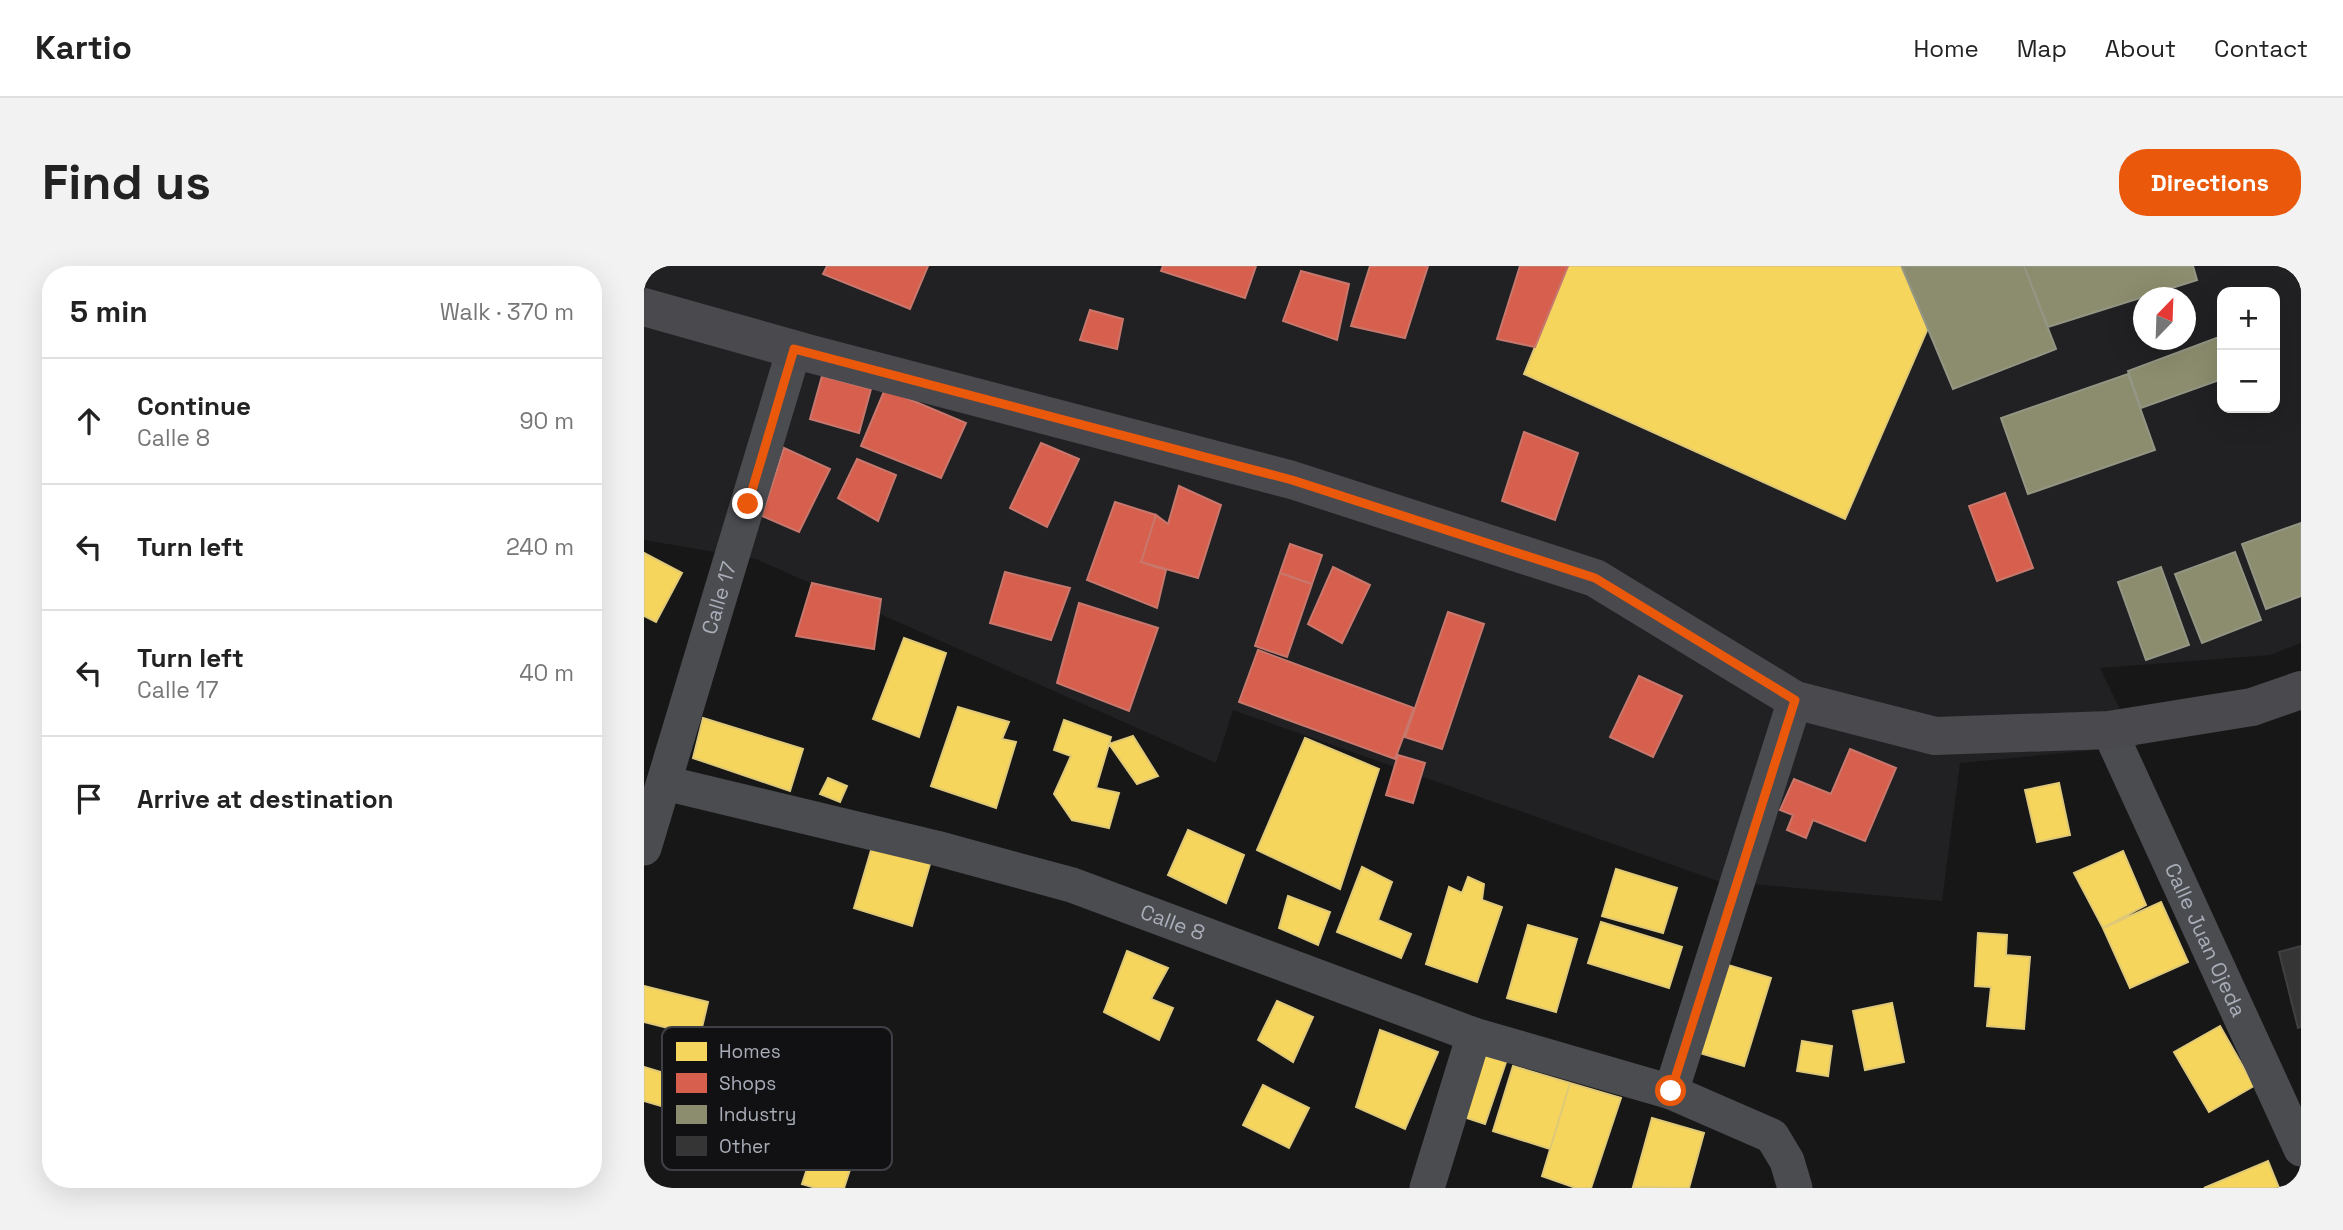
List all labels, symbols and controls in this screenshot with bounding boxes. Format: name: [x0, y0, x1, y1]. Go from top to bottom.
text: Kartio: [35, 27, 132, 69]
text: Home: [1913, 33, 1979, 64]
text: Map: [2017, 33, 2067, 64]
text: About: [2105, 33, 2176, 64]
text: Contact: [2214, 33, 2308, 64]
button: Directions: [2119, 149, 2301, 216]
text: Find us: [42, 151, 211, 213]
north arrow: [2133, 287, 2196, 350]
map controls: [2217, 287, 2280, 413]
button: +: [2217, 287, 2280, 350]
text: 5 min: [70, 292, 148, 331]
text: Walk · 370 m: [440, 297, 574, 327]
button: −: [2217, 350, 2280, 413]
text: Continue: [137, 389, 251, 423]
icon: ahead: [70, 402, 108, 440]
text: 90 m: [519, 406, 574, 436]
text: Calle 8: [137, 423, 210, 453]
route end: [732, 488, 763, 519]
icon: left: [70, 528, 108, 566]
text: Turn left: [137, 530, 244, 564]
text: 240 m: [506, 532, 574, 562]
street label: Calle 17: [695, 558, 742, 637]
text: Turn left: [137, 641, 244, 675]
icon: left: [70, 654, 108, 692]
text: 40 m: [519, 658, 574, 688]
text: Calle 17: [137, 675, 218, 705]
icon: arrive: [70, 780, 108, 818]
text: Arrive at destination: [137, 782, 394, 816]
street label: Calle Juan Ojeda: [2159, 859, 2253, 1021]
street label: Calle 8: [1137, 898, 1209, 946]
legend: [662, 1027, 892, 1170]
text: Homes: [719, 1039, 781, 1064]
text: Shops: [719, 1071, 776, 1096]
route start: [1655, 1075, 1686, 1106]
text: Industry: [719, 1102, 796, 1127]
text: Other: [719, 1134, 771, 1159]

